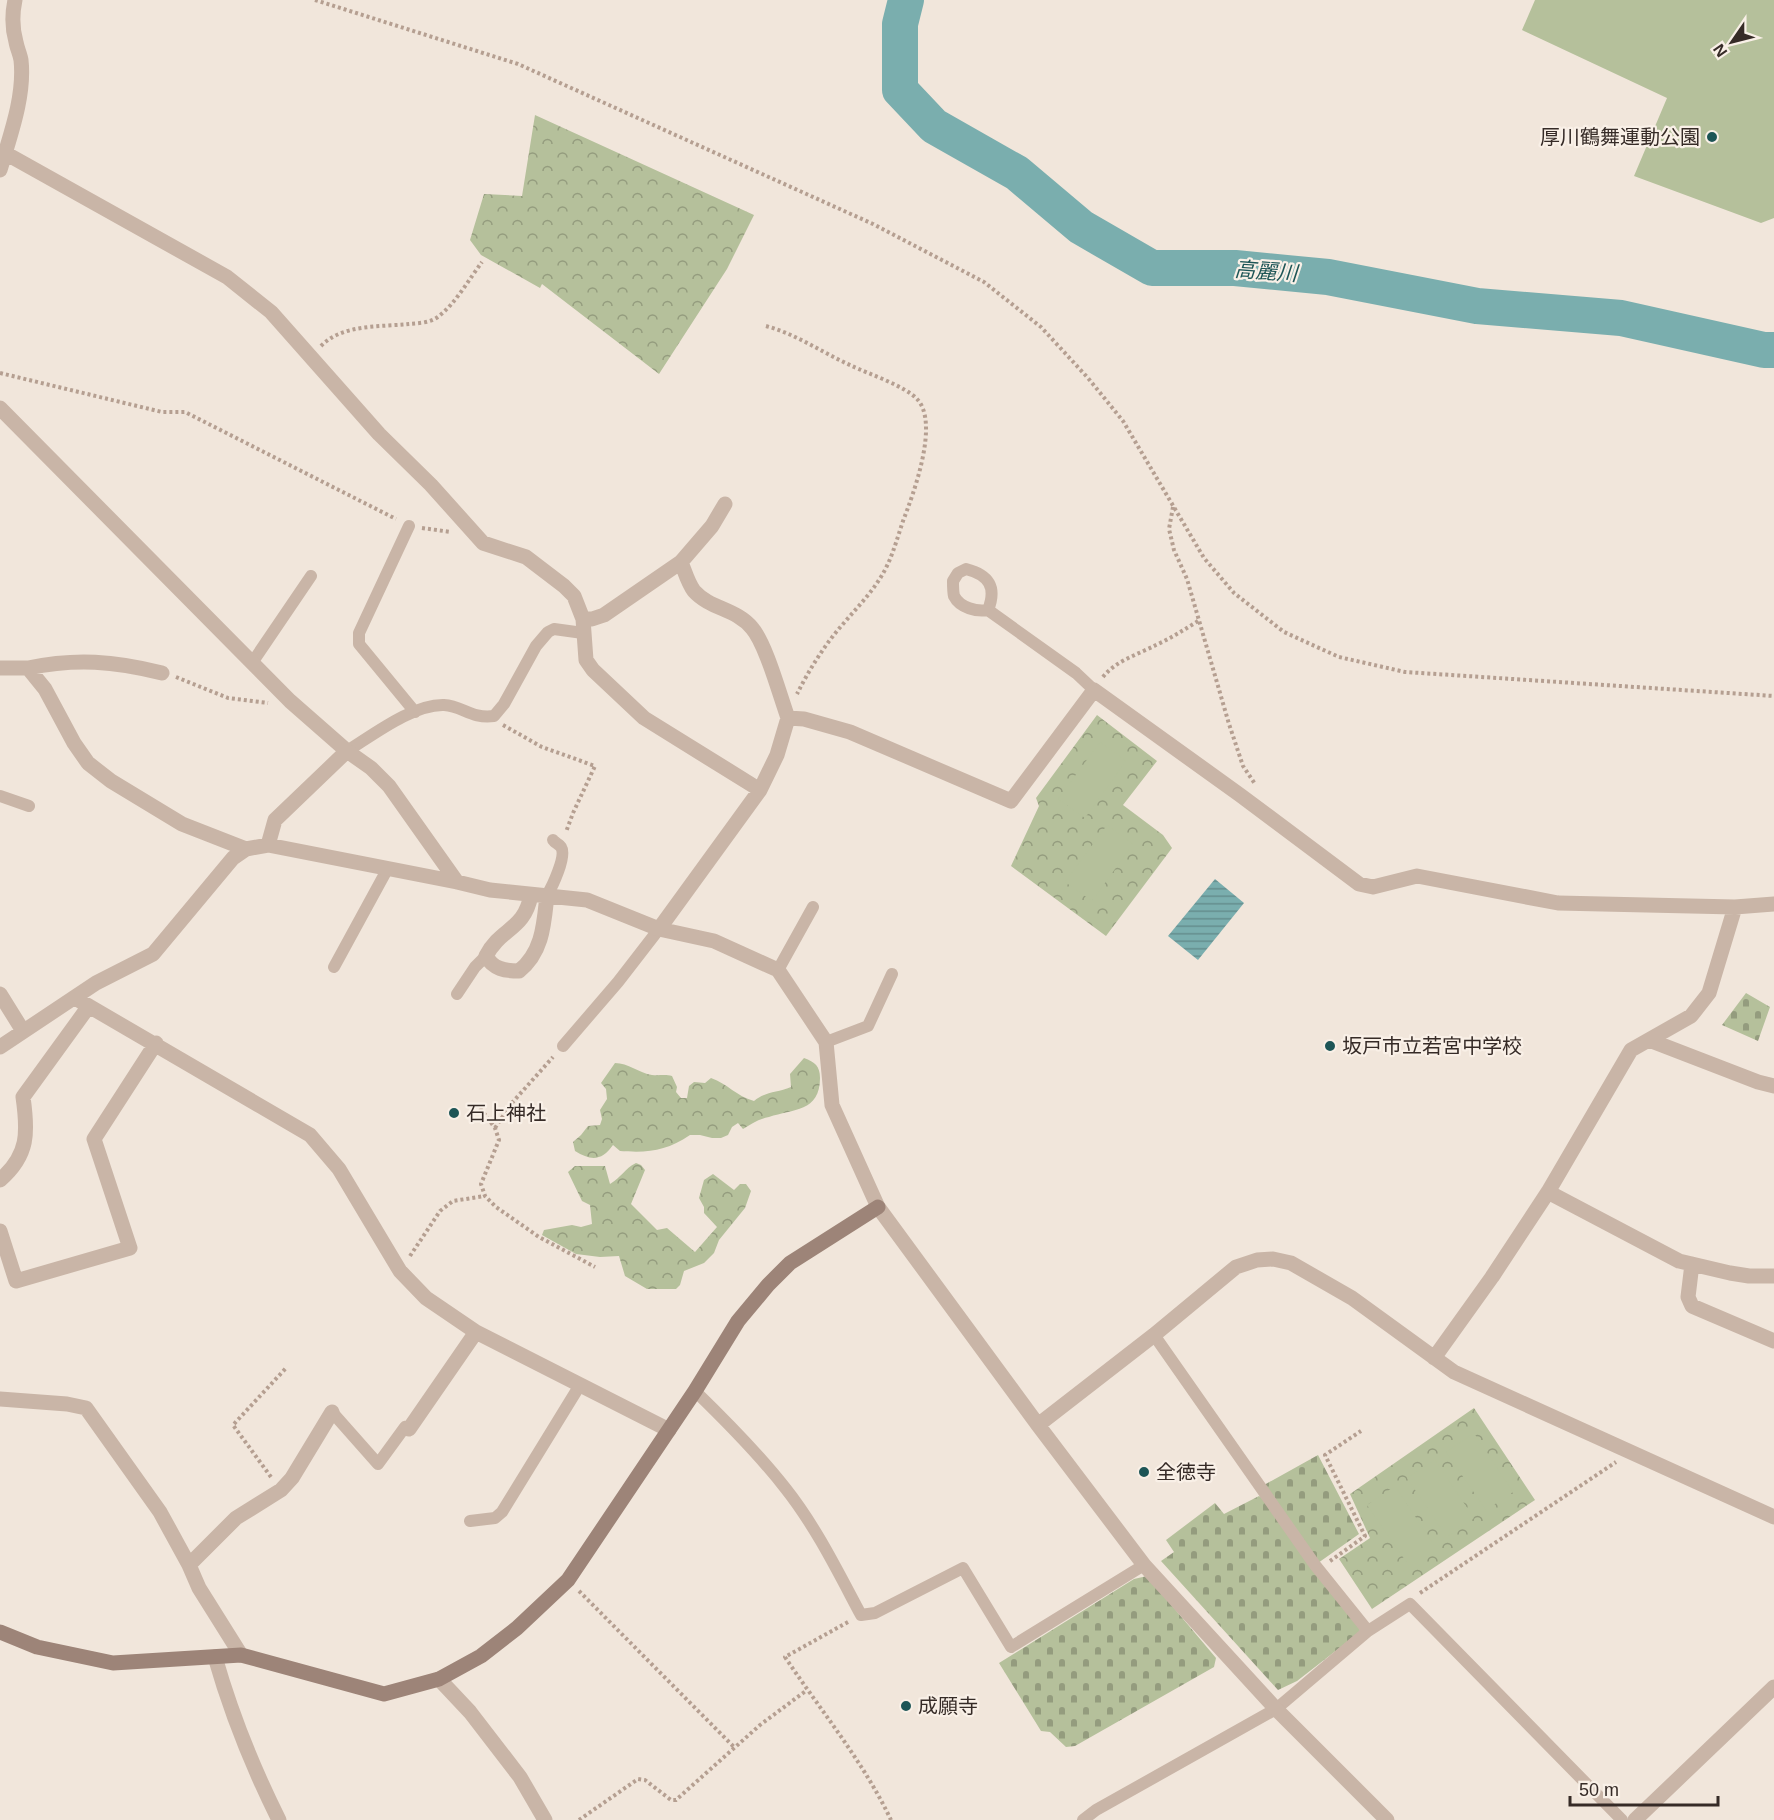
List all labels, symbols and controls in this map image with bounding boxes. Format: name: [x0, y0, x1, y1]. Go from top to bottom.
north arrow: [1702, 12, 1762, 72]
text: N: [1710, 41, 1730, 60]
place label: 厚川鶴舞運動公園: [1540, 126, 1700, 148]
marker: 厚川鶴舞運動公園: [1705, 130, 1719, 144]
water label: 高麗川: [1234, 257, 1300, 285]
place label: 坂戸市立若宮中学校: [1342, 1035, 1522, 1057]
marker: 坂戸市立若宮中学校: [1323, 1039, 1337, 1053]
place label: 石上神社: [466, 1102, 546, 1124]
marker: 石上神社: [447, 1106, 461, 1120]
place label: 全徳寺: [1156, 1461, 1216, 1483]
marker: 全徳寺: [1137, 1465, 1151, 1479]
place label: 成願寺: [918, 1695, 978, 1717]
marker: 成願寺: [899, 1699, 913, 1713]
scale bar: [1570, 1769, 1718, 1807]
text: 50 m: [1579, 1780, 1619, 1800]

